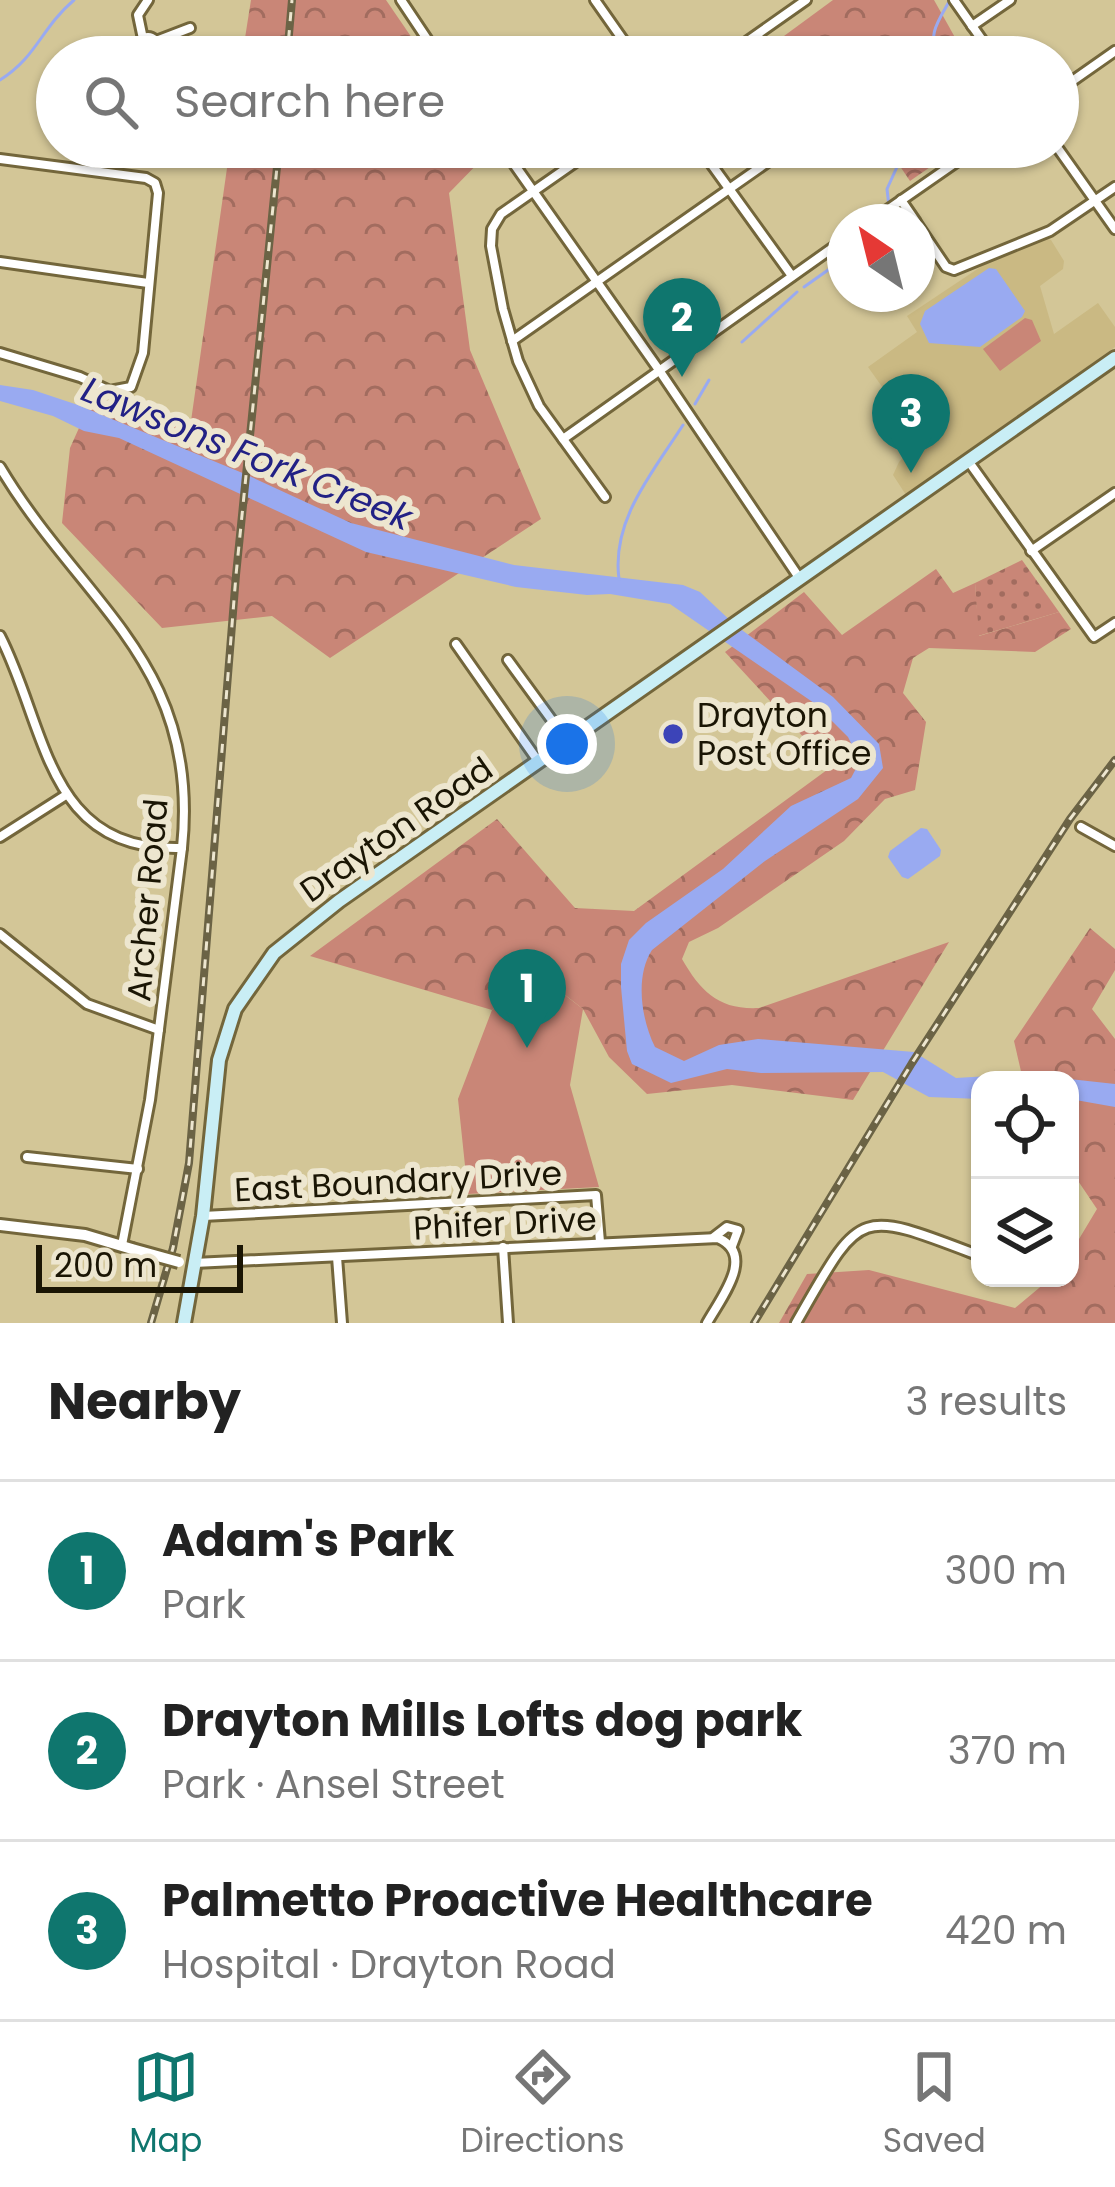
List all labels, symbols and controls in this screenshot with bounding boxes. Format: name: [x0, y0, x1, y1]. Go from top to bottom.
search box: [36, 36, 1079, 168]
icon: search: [78, 69, 144, 135]
text: Search here: [174, 70, 445, 133]
north arrow: [827, 204, 935, 312]
pin: 2: [643, 278, 721, 377]
water label: Lawsons Fork Creek: [74, 364, 421, 544]
pin: 3: [872, 374, 950, 473]
place label: Drayton Post Office: [697, 692, 872, 777]
your location: [537, 714, 597, 774]
marker: Drayton Post Office: [660, 721, 686, 747]
street label: Drayton Road: [290, 746, 502, 913]
street label: Archer Road: [115, 797, 180, 1003]
pin: 1: [488, 949, 566, 1048]
map controls: [971, 1071, 1079, 1287]
button: locate: [971, 1071, 1079, 1179]
street label: East Boundary Drive: [233, 1149, 563, 1214]
button: layers: [971, 1179, 1079, 1287]
street label: Phifer Drive: [412, 1195, 598, 1252]
scale bar: [36, 1239, 243, 1292]
text: 200 m: [54, 1242, 157, 1289]
text: Nearby: [48, 1365, 241, 1437]
text: 3 results: [905, 1374, 1067, 1429]
text: Adam's Park: [162, 1509, 454, 1572]
text: 1: [80, 1543, 94, 1598]
text: 300 m: [944, 1543, 1067, 1598]
text: Park: [162, 1577, 246, 1632]
text: Drayton Mills Lofts dog park: [162, 1689, 802, 1752]
text: 2: [76, 1723, 98, 1778]
text: 370 m: [948, 1723, 1067, 1778]
text: Park · Ansel Street: [162, 1757, 505, 1812]
text: Palmetto Proactive Healthcare: [162, 1869, 873, 1932]
text: 3: [75, 1903, 99, 1958]
text: 420 m: [945, 1903, 1067, 1958]
text: Hospital · Drayton Road: [162, 1937, 616, 1992]
tab: Map: [129, 2044, 202, 2166]
tab: Directions: [461, 2044, 624, 2166]
tab: Saved: [883, 2044, 986, 2166]

